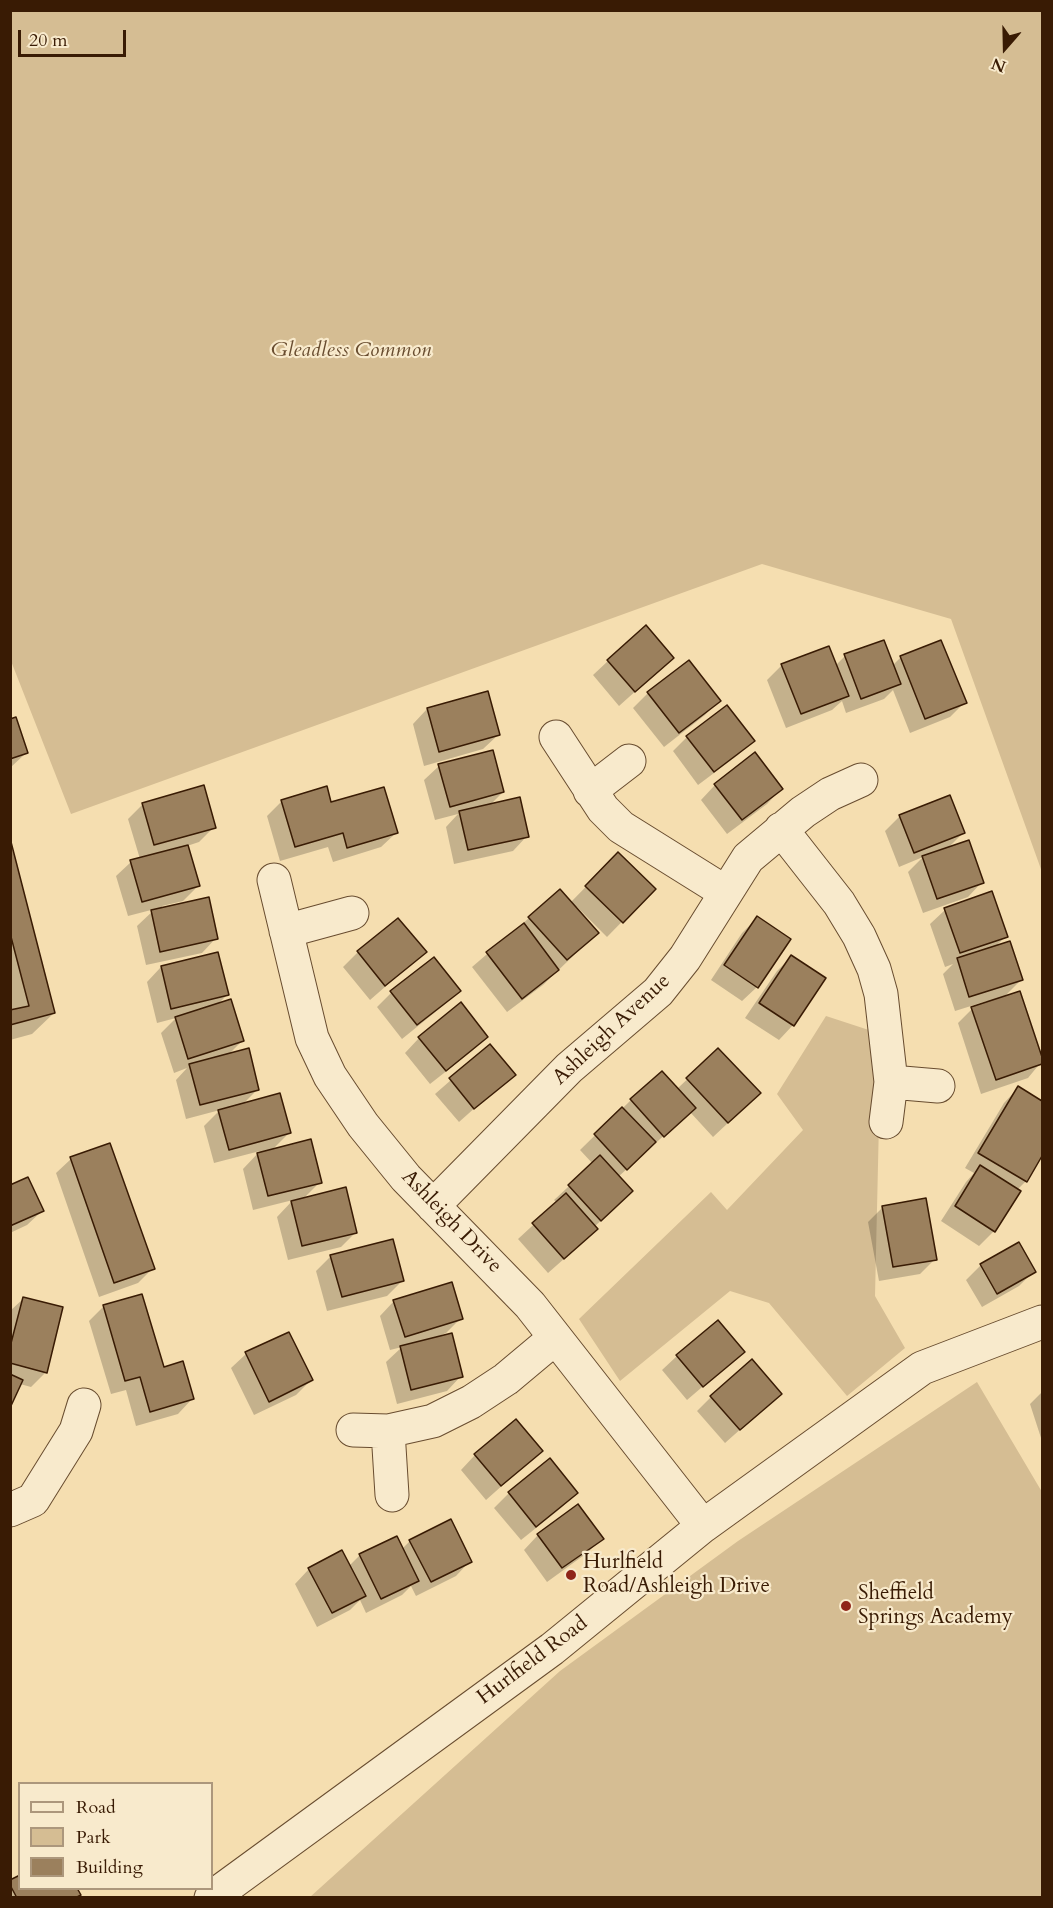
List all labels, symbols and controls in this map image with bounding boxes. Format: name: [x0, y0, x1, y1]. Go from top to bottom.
scale bar: [21, 18, 129, 56]
north arrow: [975, 18, 1035, 78]
text: 20 m: [29, 28, 68, 53]
text: N: [989, 52, 1009, 78]
park label: Gleadless Common: [271, 338, 431, 364]
street label: Ashleigh Avenue: [548, 969, 676, 1091]
street label: Ashleigh Drive: [395, 1165, 507, 1279]
place label: Hurlfield Road/Ashleigh Drive: [583, 1550, 770, 1600]
marker: Hurlfield Road/Ashleigh Drive: [564, 1568, 578, 1582]
place label: Sheffield Springs Academy: [858, 1581, 1013, 1631]
marker: Sheffield Springs Academy: [839, 1599, 853, 1613]
street label: Hurlfield Road: [473, 1611, 593, 1711]
legend: [18, 1782, 213, 1890]
text: Road: [76, 1795, 116, 1820]
text: Park: [76, 1825, 111, 1850]
text: Building: [76, 1855, 143, 1880]

